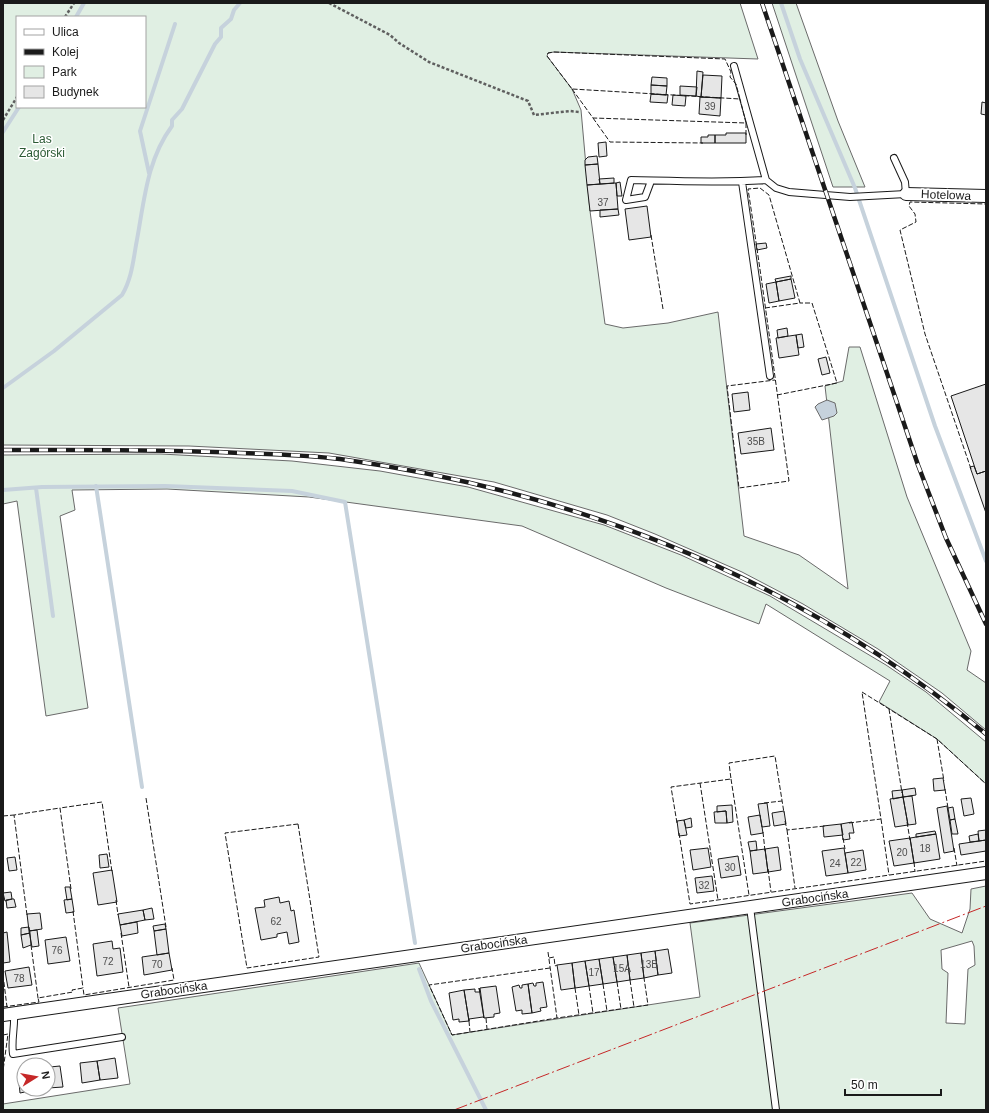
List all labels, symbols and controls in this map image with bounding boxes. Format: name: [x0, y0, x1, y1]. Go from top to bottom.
legend: [16, 16, 146, 108]
text: Ulica: [52, 25, 79, 39]
text: Kolej: [52, 45, 79, 59]
text: Park: [52, 65, 78, 79]
text: Budynek: [52, 85, 100, 99]
house number: 39: [704, 101, 716, 112]
park label: Las Zagórski: [19, 132, 65, 160]
street label: Hotelowa: [921, 187, 972, 203]
house number: 37: [597, 197, 609, 208]
house number: 35B: [747, 436, 765, 447]
house number: 18: [919, 843, 931, 854]
house number: 20: [896, 847, 908, 858]
house number: 22: [850, 857, 862, 868]
house number: 24: [829, 858, 841, 869]
house number: 30: [724, 862, 736, 873]
house number: 32: [698, 880, 710, 891]
street label: Grabocińska: [781, 886, 850, 910]
house number: 62: [270, 916, 282, 927]
street label: Grabocińska: [460, 932, 529, 956]
house number: 76: [51, 945, 63, 956]
house number: 72: [102, 956, 114, 967]
house number: 70: [151, 959, 163, 970]
house number: 13B: [640, 959, 658, 970]
house number: 15A: [613, 963, 631, 974]
house number: 17: [588, 967, 600, 978]
house number: 78: [13, 973, 25, 984]
street label: Grabocińska: [140, 978, 209, 1002]
north arrow: [16, 1057, 56, 1097]
text: N: [39, 1070, 52, 1080]
scale bar: [845, 1071, 941, 1097]
text: 50 m: [851, 1078, 878, 1092]

